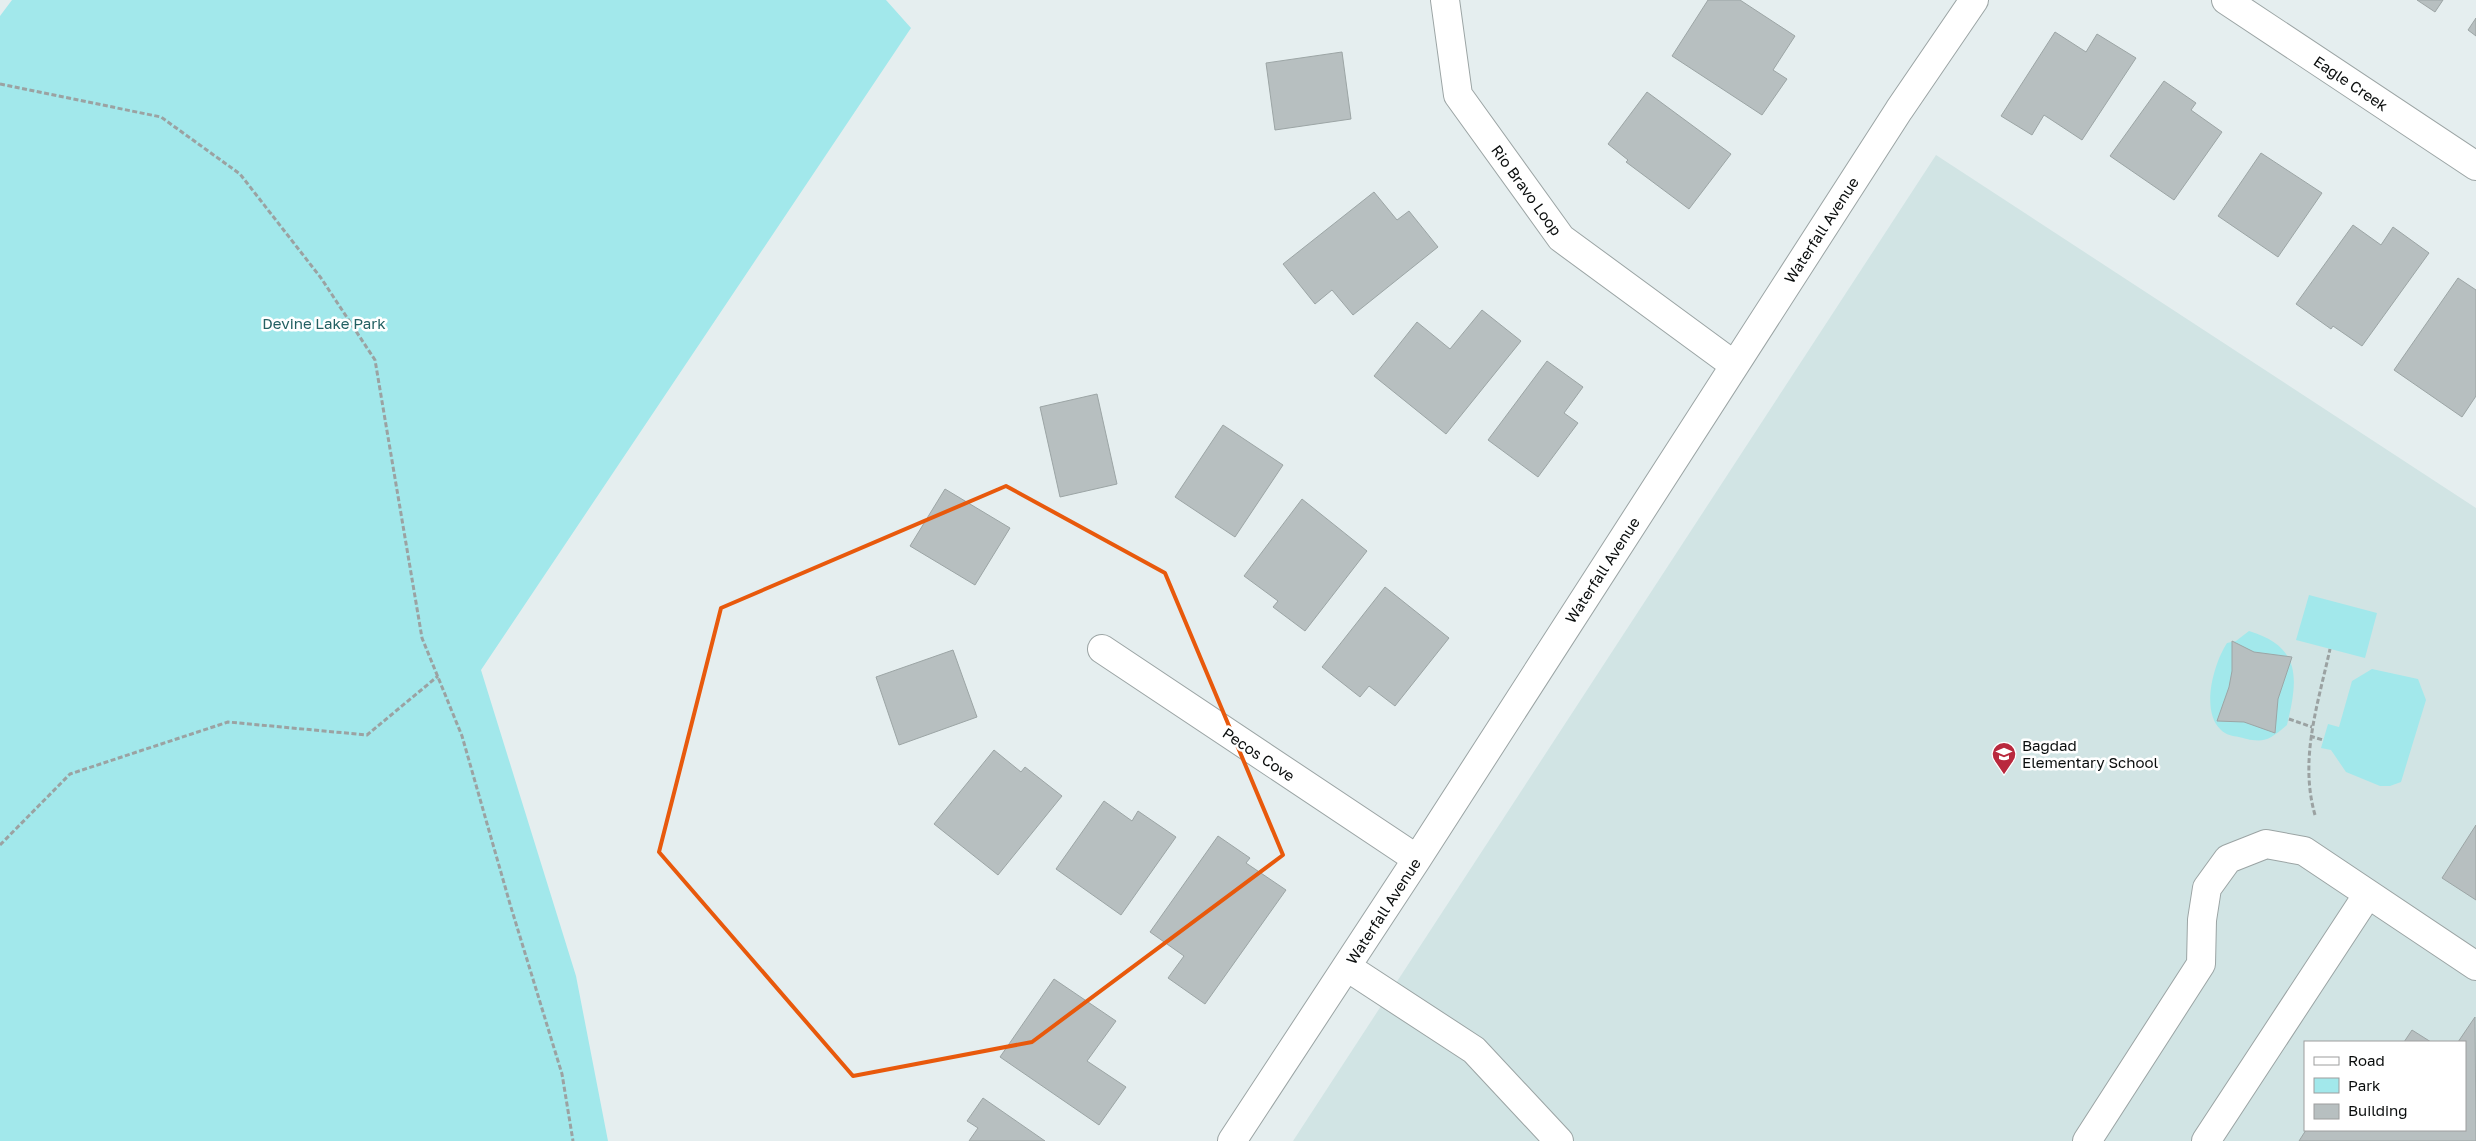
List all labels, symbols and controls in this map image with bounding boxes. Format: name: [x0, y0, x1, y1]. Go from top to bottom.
street label: Eagle Creek: [2310, 52, 2392, 115]
street label: Rio Bravo Loop: [1488, 141, 1566, 239]
street label: Waterfall Avenue: [1780, 173, 1862, 286]
park label: Devine Lake Park: [262, 314, 386, 332]
street label: Waterfall Avenue: [1561, 513, 1643, 626]
street label: Pecos Cove: [1220, 723, 1299, 785]
place label: Bagdad Elementary School: [2022, 736, 2158, 771]
school or university icon: Bagdad Elementary School: [1991, 741, 2017, 775]
street label: Waterfall Avenue: [1342, 854, 1424, 967]
legend: [2304, 1041, 2466, 1131]
text: Road: [2348, 1051, 2385, 1069]
text: Park: [2348, 1076, 2381, 1094]
text: Building: [2348, 1101, 2408, 1119]

